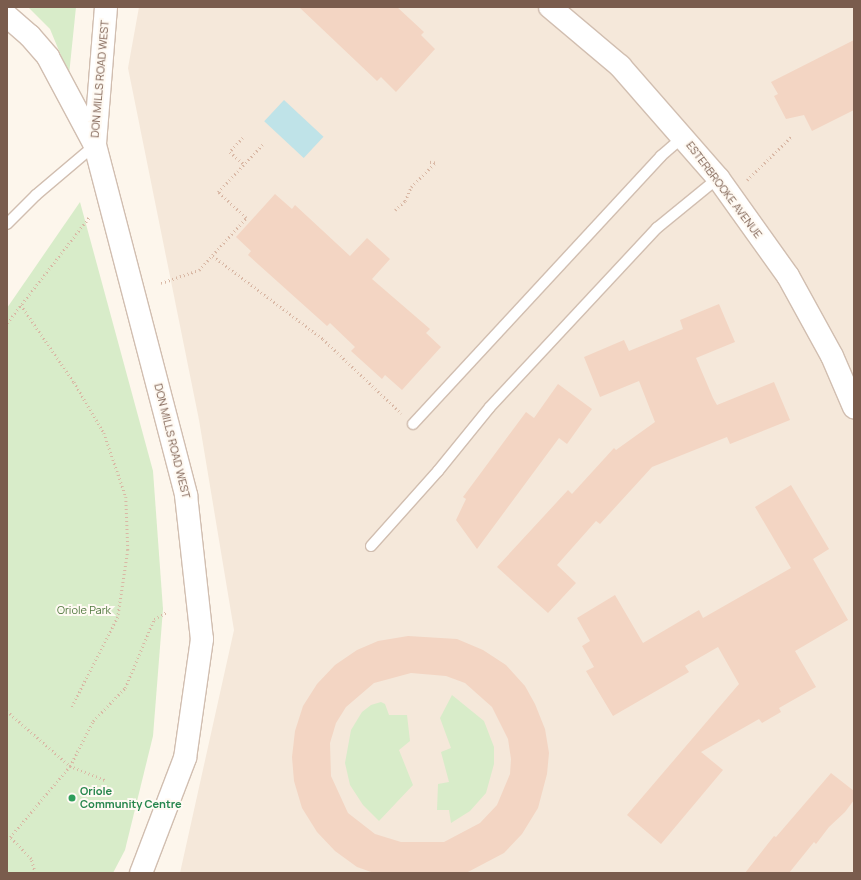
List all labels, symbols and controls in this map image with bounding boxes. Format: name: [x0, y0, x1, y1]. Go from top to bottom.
street label: DON MILLS ROAD WEST: [88, 20, 112, 138]
street label: ESTERBROOKE AVENUE: [683, 139, 765, 241]
street label: DON MILLS ROAD WEST: [151, 382, 193, 500]
park label: Oriole Park: [57, 603, 111, 617]
place label: Oriole Community Centre: [80, 785, 182, 811]
marker: Oriole Community Centre: [67, 793, 77, 803]

